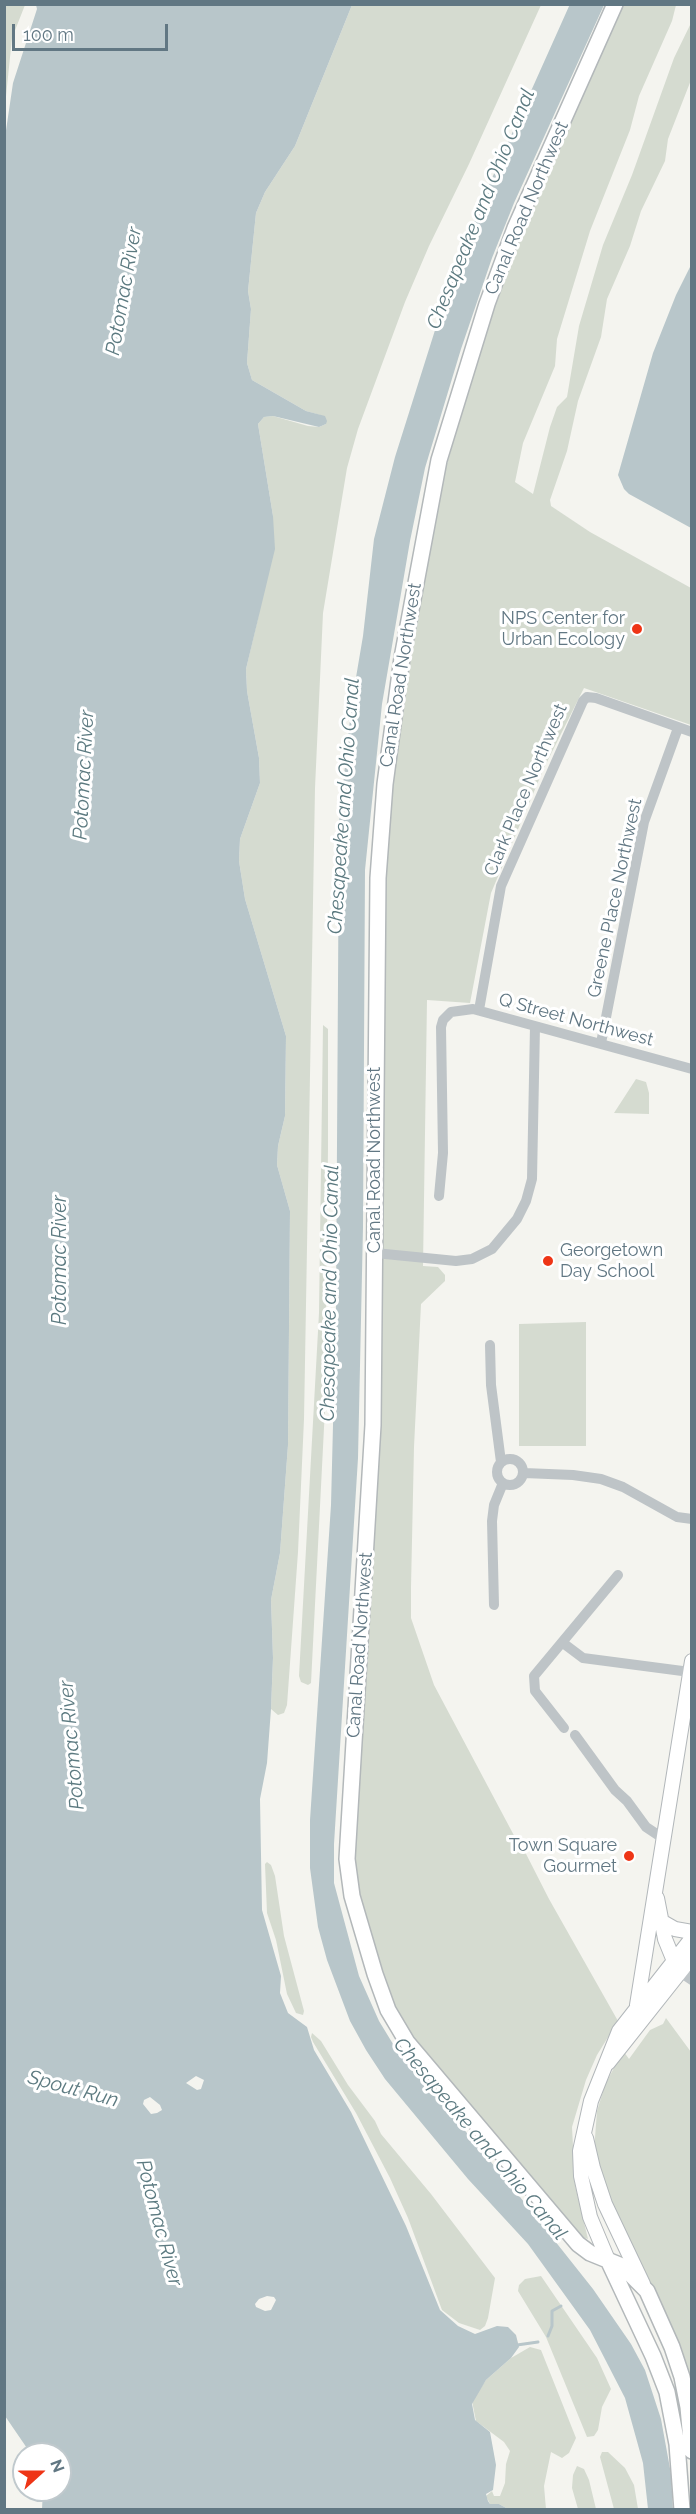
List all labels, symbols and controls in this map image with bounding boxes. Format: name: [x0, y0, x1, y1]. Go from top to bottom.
scale bar: [15, 12, 171, 50]
text: 100 m: [23, 24, 74, 45]
water label: Chesapeake and Ohio Canal: [422, 85, 540, 333]
street label: Canal Road Northwest: [481, 118, 573, 298]
water label: Potomac River: [101, 225, 147, 357]
street label: Canal Road Northwest: [376, 581, 426, 769]
place label: NPS Center for Urban Ecology: [501, 608, 625, 650]
marker: NPS Center for Urban Ecology: [630, 622, 644, 636]
water label: Chesapeake and Ohio Canal: [323, 677, 365, 935]
street label: Clark Place Northwest: [480, 701, 572, 879]
water label: Potomac River: [69, 710, 99, 840]
street label: Greene Place Northwest: [583, 796, 647, 1000]
street label: Q Street Northwest: [496, 989, 656, 1051]
street label: Canal Road Northwest: [364, 1067, 386, 1253]
water label: Chesapeake and Ohio Canal: [316, 1164, 344, 1422]
water label: Potomac River: [48, 1195, 72, 1325]
place label: Georgetown Day School: [560, 1240, 663, 1282]
marker: Georgetown Day School: [541, 1254, 555, 1268]
street label: Canal Road Northwest: [343, 1551, 377, 1739]
water label: Potomac River: [54, 1679, 90, 1811]
place label: Town Square Gourmet: [509, 1835, 617, 1878]
marker: Town Square Gourmet: [622, 1849, 636, 1863]
water label: Chesapeake and Ohio Canal: [388, 2033, 572, 2245]
water label: Spout Run: [25, 2065, 121, 2113]
water label: Potomac River: [131, 2157, 187, 2289]
north arrow: [12, 2442, 72, 2502]
text: N: [46, 2457, 68, 2475]

